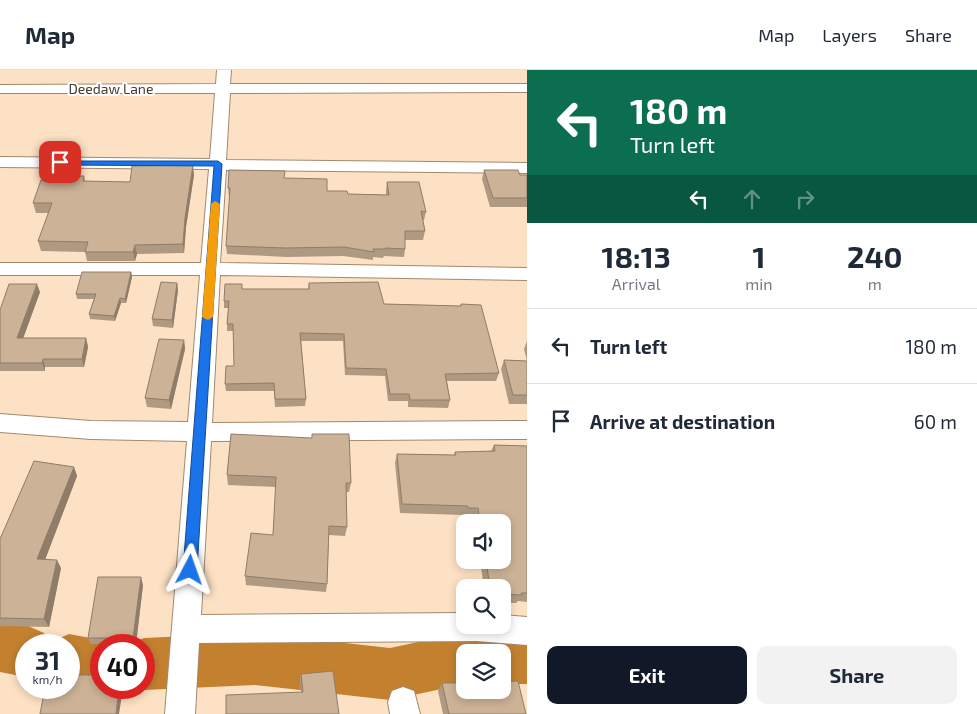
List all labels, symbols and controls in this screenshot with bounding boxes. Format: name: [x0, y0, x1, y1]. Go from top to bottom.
text: Map: [25, 20, 75, 49]
text: Map: [758, 24, 794, 46]
text: Layers: [822, 24, 877, 46]
text: Share: [905, 24, 952, 46]
street label: Deedaw Lane: [69, 80, 153, 97]
text: 180 m: [630, 89, 727, 131]
icon: left: [547, 90, 612, 155]
text: Turn left: [630, 131, 715, 157]
pin: [39, 141, 81, 183]
icon: arrive: [46, 148, 74, 176]
icon: left: [685, 185, 713, 213]
icon: ahead: [738, 185, 766, 213]
icon: right: [791, 185, 819, 213]
text: 18:13: [601, 238, 671, 274]
text: 1: [752, 238, 765, 274]
text: 240: [847, 238, 903, 274]
text: Arrival: [612, 274, 660, 293]
text: min: [745, 274, 773, 293]
text: m: [868, 274, 882, 293]
icon: left: [547, 332, 575, 360]
text: Turn left: [590, 335, 667, 358]
text: 180 m: [906, 335, 957, 358]
icon: arrive: [547, 407, 575, 435]
text: Arrive at destination: [590, 410, 775, 433]
text: 60 m: [914, 410, 957, 433]
map controls: [456, 514, 511, 699]
button: sound: [456, 514, 511, 569]
position arrow: [163, 543, 215, 595]
button: search: [456, 579, 511, 634]
speed limit sign: 40: [90, 634, 155, 699]
button: layers: [456, 644, 511, 699]
text: 31: [35, 645, 60, 675]
button: Exit: [547, 646, 747, 704]
button: Share: [757, 646, 957, 704]
text: km/h: [33, 672, 62, 686]

